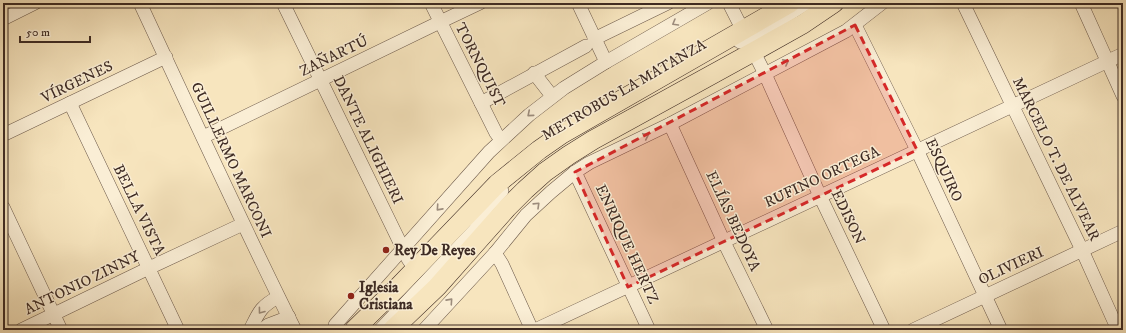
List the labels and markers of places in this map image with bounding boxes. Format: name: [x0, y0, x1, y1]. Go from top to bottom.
place label: Rey De Reyes: [394, 241, 476, 260]
marker: Rey De Reyes: [381, 245, 391, 255]
place label: Iglesia Cristiana: [359, 278, 413, 314]
marker: Iglesia Cristiana: [346, 291, 356, 301]

